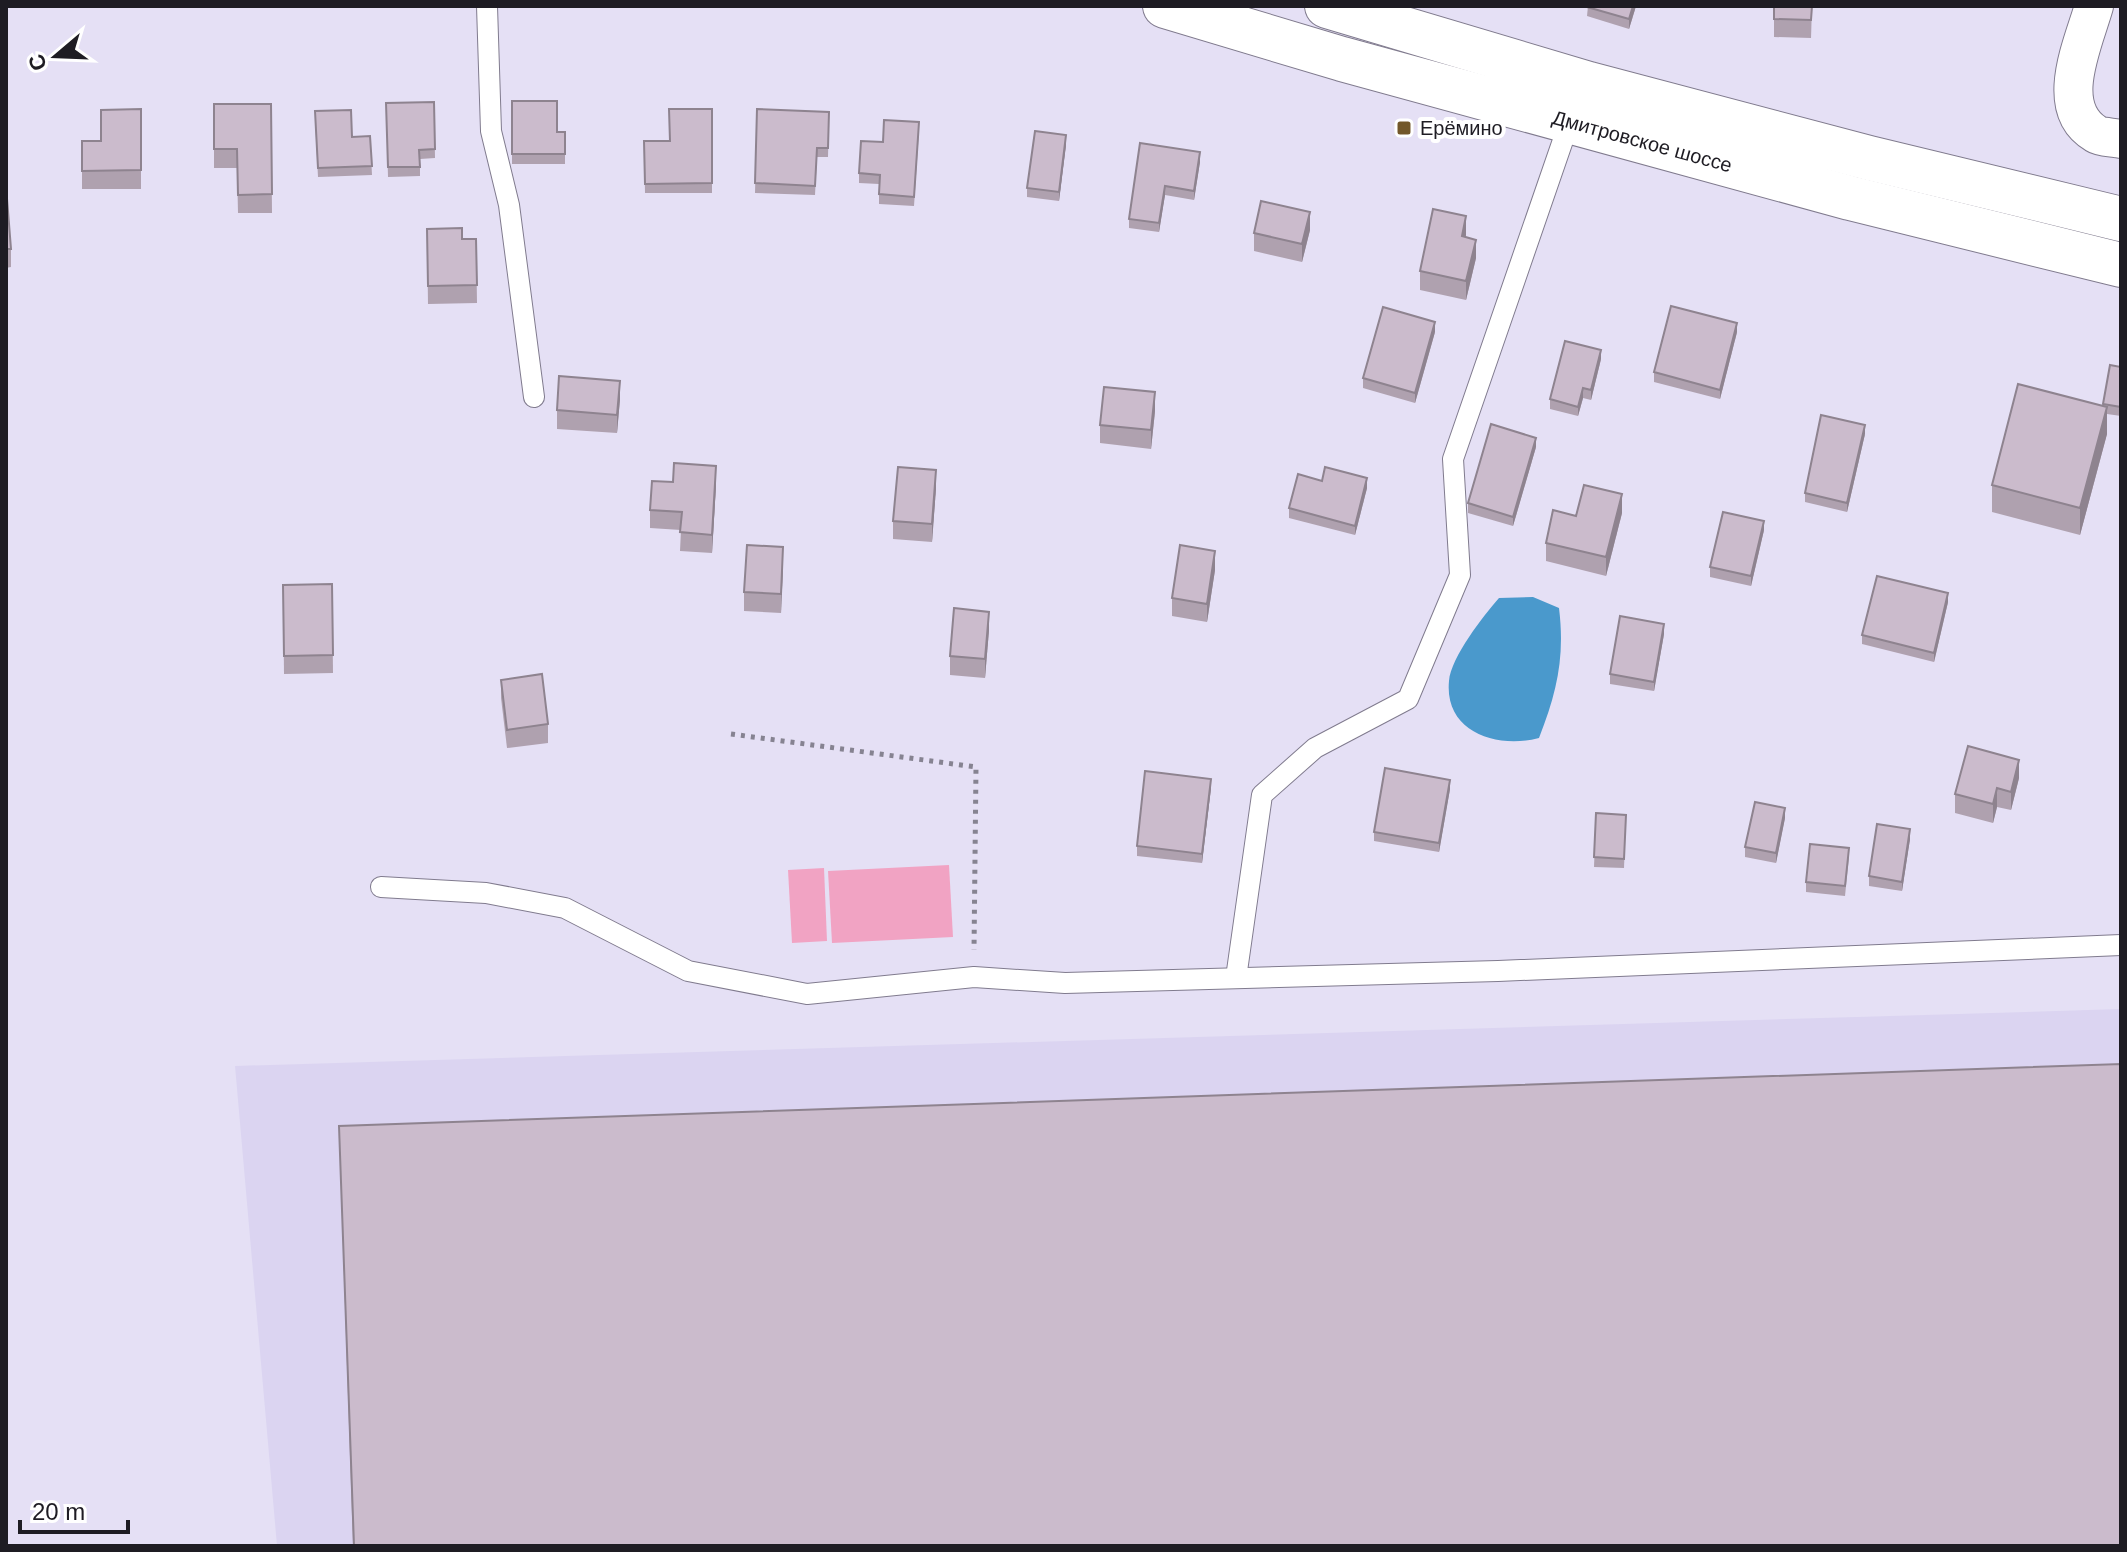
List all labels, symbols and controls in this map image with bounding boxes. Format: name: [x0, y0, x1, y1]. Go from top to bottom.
north arrow: [16, 16, 96, 96]
text: С: [23, 51, 52, 74]
street label: Дмитровское шоссе: [1550, 106, 1735, 176]
place label: Ерёмино: [1420, 117, 1503, 139]
marker: Ерёмино: [1395, 119, 1413, 137]
scale bar: [20, 1484, 128, 1534]
text: 20 m: [32, 1498, 85, 1525]

